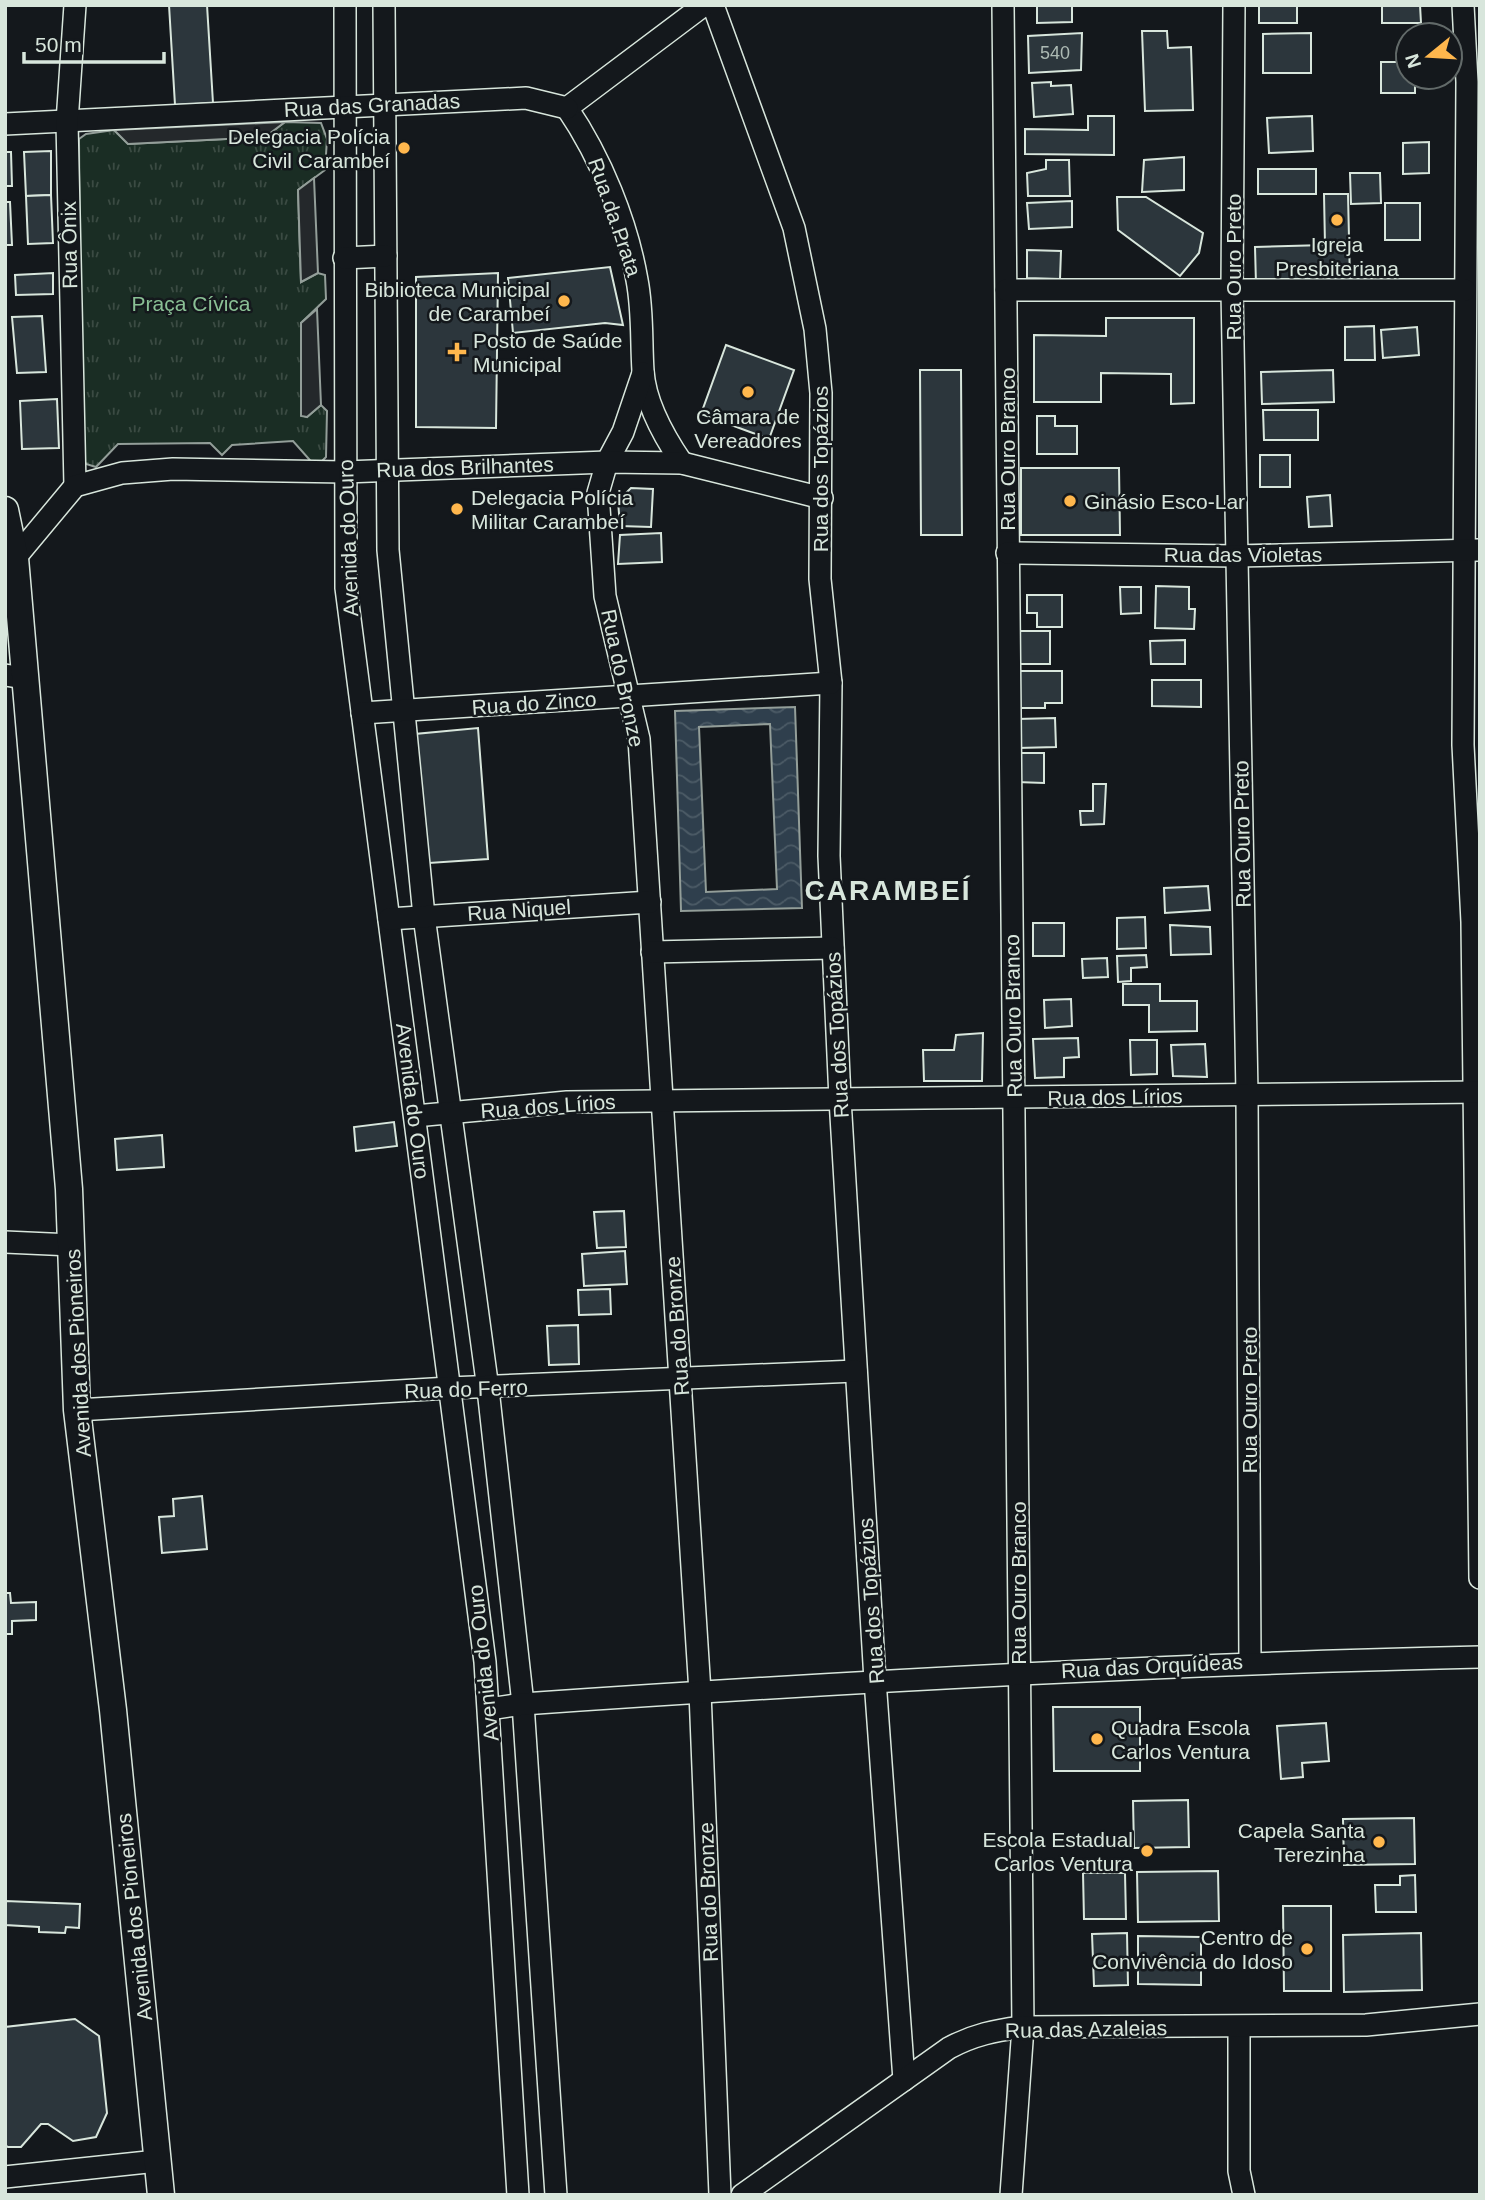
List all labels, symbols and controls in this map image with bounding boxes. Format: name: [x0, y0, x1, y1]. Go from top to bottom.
scale bar: [24, 21, 164, 65]
north arrow: [1394, 21, 1464, 91]
text: 50 m: [35, 33, 82, 56]
house number: 540: [1040, 43, 1070, 63]
text: N: [1401, 51, 1425, 71]
street label: Rua das Granadas: [283, 89, 461, 121]
place label: Delegacia Polícia Civil Carambeí: [228, 125, 390, 172]
marker: Delegacia Polícia Civil Carambeí: [396, 140, 412, 156]
street label: Rua da Prata: [584, 155, 646, 280]
street label: Rua Ouro Preto: [1222, 193, 1245, 341]
street label: Rua Ônix: [57, 201, 81, 289]
marker: Igreja Presbiteriana: [1329, 212, 1345, 228]
place label: Igreja Presbiteriana: [1275, 233, 1399, 280]
place label: Biblioteca Municipal de Carambeí: [364, 278, 550, 325]
park label: Praça Cívica: [131, 292, 251, 315]
marker: Biblioteca Municipal de Carambeí: [556, 293, 572, 309]
place label: Posto de Saúde Municipal: [473, 329, 622, 376]
marker: Posto de Saúde Municipal: [447, 342, 467, 362]
street label: Rua Ouro Branco: [996, 367, 1019, 531]
marker: Câmara de Vereadores: [740, 384, 756, 400]
street label: Rua dos Topázios: [809, 386, 832, 552]
place label: Câmara de Vereadores: [694, 405, 802, 452]
street label: Rua dos Brilhantes: [376, 452, 554, 482]
street label: Avenida do Ouro: [334, 459, 362, 617]
place label: Delegacia Polícia Militar Carambeí: [471, 486, 634, 533]
place label: Ginásio Esco-Lar: [1084, 490, 1245, 513]
marker: Ginásio Esco-Lar: [1062, 493, 1078, 509]
marker: Delegacia Polícia Militar Carambeí: [449, 501, 465, 517]
street label: Rua das Violetas: [1164, 543, 1322, 566]
street label: Rua do Bronze: [597, 607, 649, 749]
street label: Rua do Zinco: [471, 687, 597, 719]
street label: Rua Ouro Preto: [1229, 760, 1255, 908]
district label: CARAMBEÍ: [805, 875, 971, 906]
street label: Rua Niquel: [466, 895, 572, 925]
street label: Rua Ouro Branco: [1000, 934, 1026, 1098]
street label: Rua dos Topázios: [821, 951, 853, 1119]
street label: Avenida do Ouro: [392, 1022, 434, 1180]
street label: Rua dos Lírios: [1047, 1084, 1183, 1110]
street label: Rua dos Lírios: [480, 1090, 616, 1122]
street label: Avenida dos Pioneiros: [61, 1248, 95, 1458]
street label: Rua do Bronze: [661, 1255, 693, 1397]
street label: Rua Ouro Preto: [1238, 1326, 1261, 1474]
street label: Rua do Ferro: [404, 1375, 528, 1403]
street label: Rua Ouro Branco: [1007, 1501, 1030, 1665]
street label: Rua dos Topázios: [854, 1517, 888, 1685]
street label: Avenida do Ouro: [463, 1584, 503, 1742]
street label: Rua das Orquídeas: [1060, 1650, 1244, 1682]
place label: Quadra Escola Carlos Ventura: [1111, 1716, 1250, 1763]
marker: Quadra Escola Carlos Ventura: [1089, 1731, 1105, 1747]
street label: Avenida dos Pioneiros: [112, 1812, 156, 2022]
place label: Capela Santa Terezinha: [1238, 1819, 1365, 1866]
street label: Rua do Bronze: [694, 1822, 722, 1962]
place label: Escola Estadual Carlos Ventura: [982, 1828, 1133, 1875]
marker: Capela Santa Terezinha: [1371, 1834, 1387, 1850]
marker: Escola Estadual Carlos Ventura: [1139, 1843, 1155, 1859]
place label: Centro de Convivência do Idoso: [1092, 1926, 1293, 1973]
marker: Centro de Convivência do Idoso: [1299, 1941, 1315, 1957]
street label: Rua das Azaleias: [1005, 2016, 1167, 2042]

